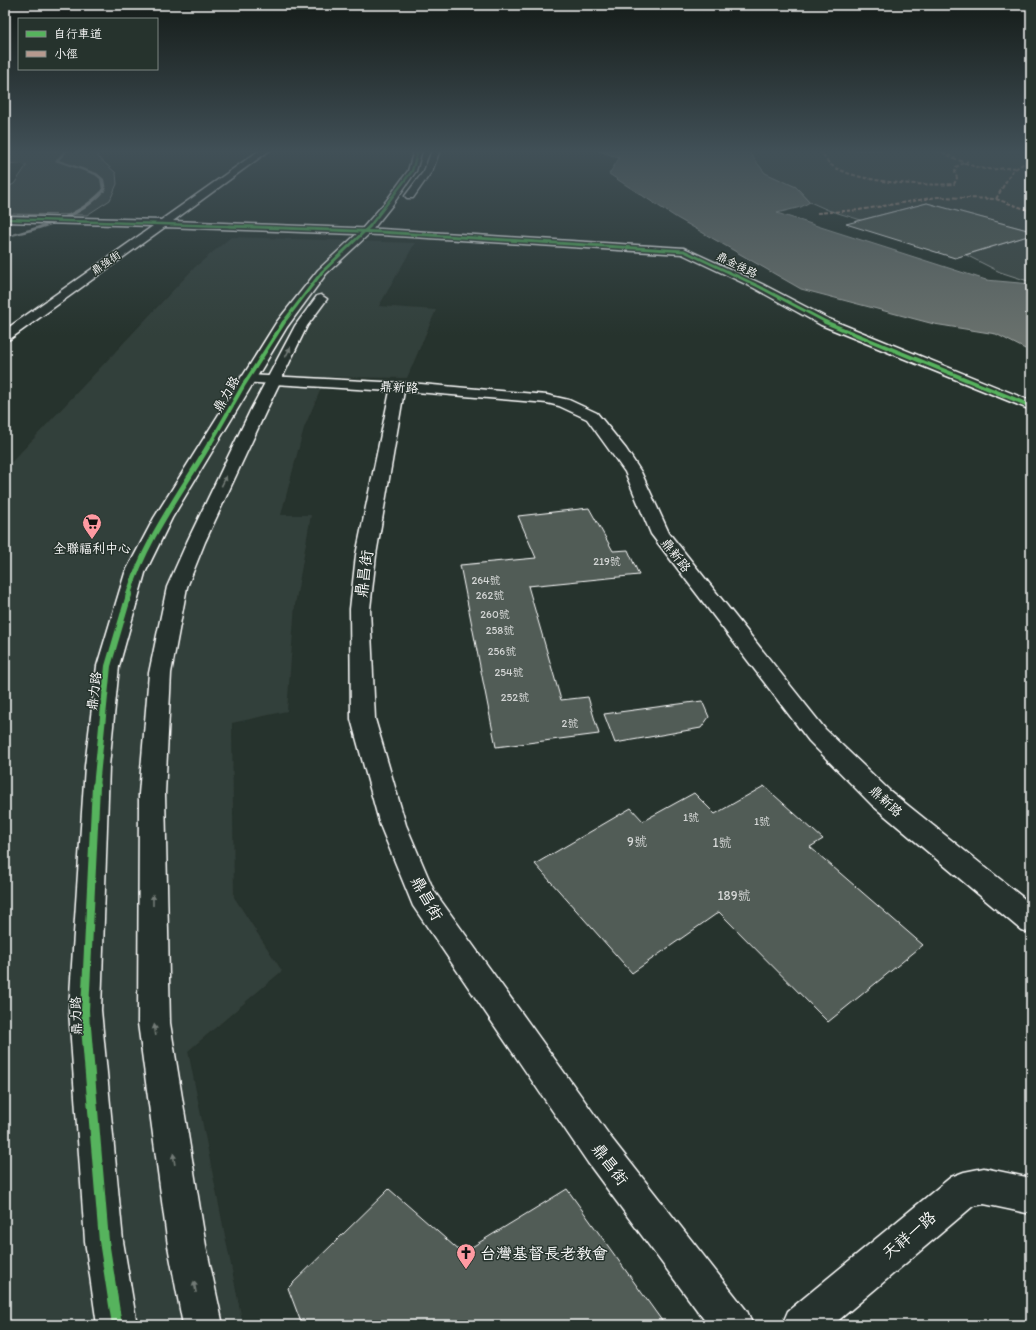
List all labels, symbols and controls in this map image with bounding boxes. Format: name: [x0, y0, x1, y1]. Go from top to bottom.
legend: [18, 18, 158, 70]
text: 自行車道: [54, 27, 102, 41]
text: 小徑: [54, 47, 78, 61]
street label: 鼎強街: [89, 248, 124, 278]
street label: 鼎金後路: [714, 250, 760, 280]
one-way arrow: [284, 346, 291, 358]
street label: 鼎力路: [210, 373, 242, 415]
street label: 鼎新路: [379, 378, 419, 396]
one-way arrow: [221, 475, 227, 487]
supermarket icon: 全聯福利中心: [81, 512, 103, 540]
street label: 鼎新路: [658, 535, 694, 575]
place label: 全聯福利中心: [53, 541, 131, 556]
street label: 鼎昌街: [351, 549, 377, 599]
house number: 219號: [593, 555, 621, 568]
house number: 264號: [471, 574, 501, 587]
house number: 262號: [476, 589, 504, 602]
house number: 260號: [480, 608, 510, 621]
house number: 258號: [486, 624, 514, 637]
house number: 256號: [488, 645, 516, 658]
house number: 254號: [494, 666, 524, 679]
street label: 鼎力路: [84, 671, 104, 711]
house number: 252號: [501, 691, 529, 704]
house number: 2號: [562, 717, 578, 730]
street label: 鼎新路: [866, 782, 906, 820]
house number: 1號: [683, 811, 699, 824]
house number: 1號: [754, 815, 770, 828]
house number: 9號: [627, 834, 647, 849]
house number: 1號: [712, 835, 732, 850]
street label: 鼎昌街: [407, 872, 447, 924]
house number: 189號: [718, 888, 750, 903]
one-way arrow: [150, 893, 156, 906]
street label: 鼎力路: [68, 996, 84, 1036]
one-way arrow: [152, 1024, 158, 1036]
street label: 鼎昌街: [588, 1139, 632, 1189]
one-way arrow: [171, 1153, 177, 1165]
street label: 天祥一路: [878, 1207, 940, 1263]
church icon: 台灣基督長老教會: [455, 1242, 477, 1270]
place label: 台灣基督長老教會: [480, 1244, 608, 1263]
one-way arrow: [192, 1281, 198, 1293]

